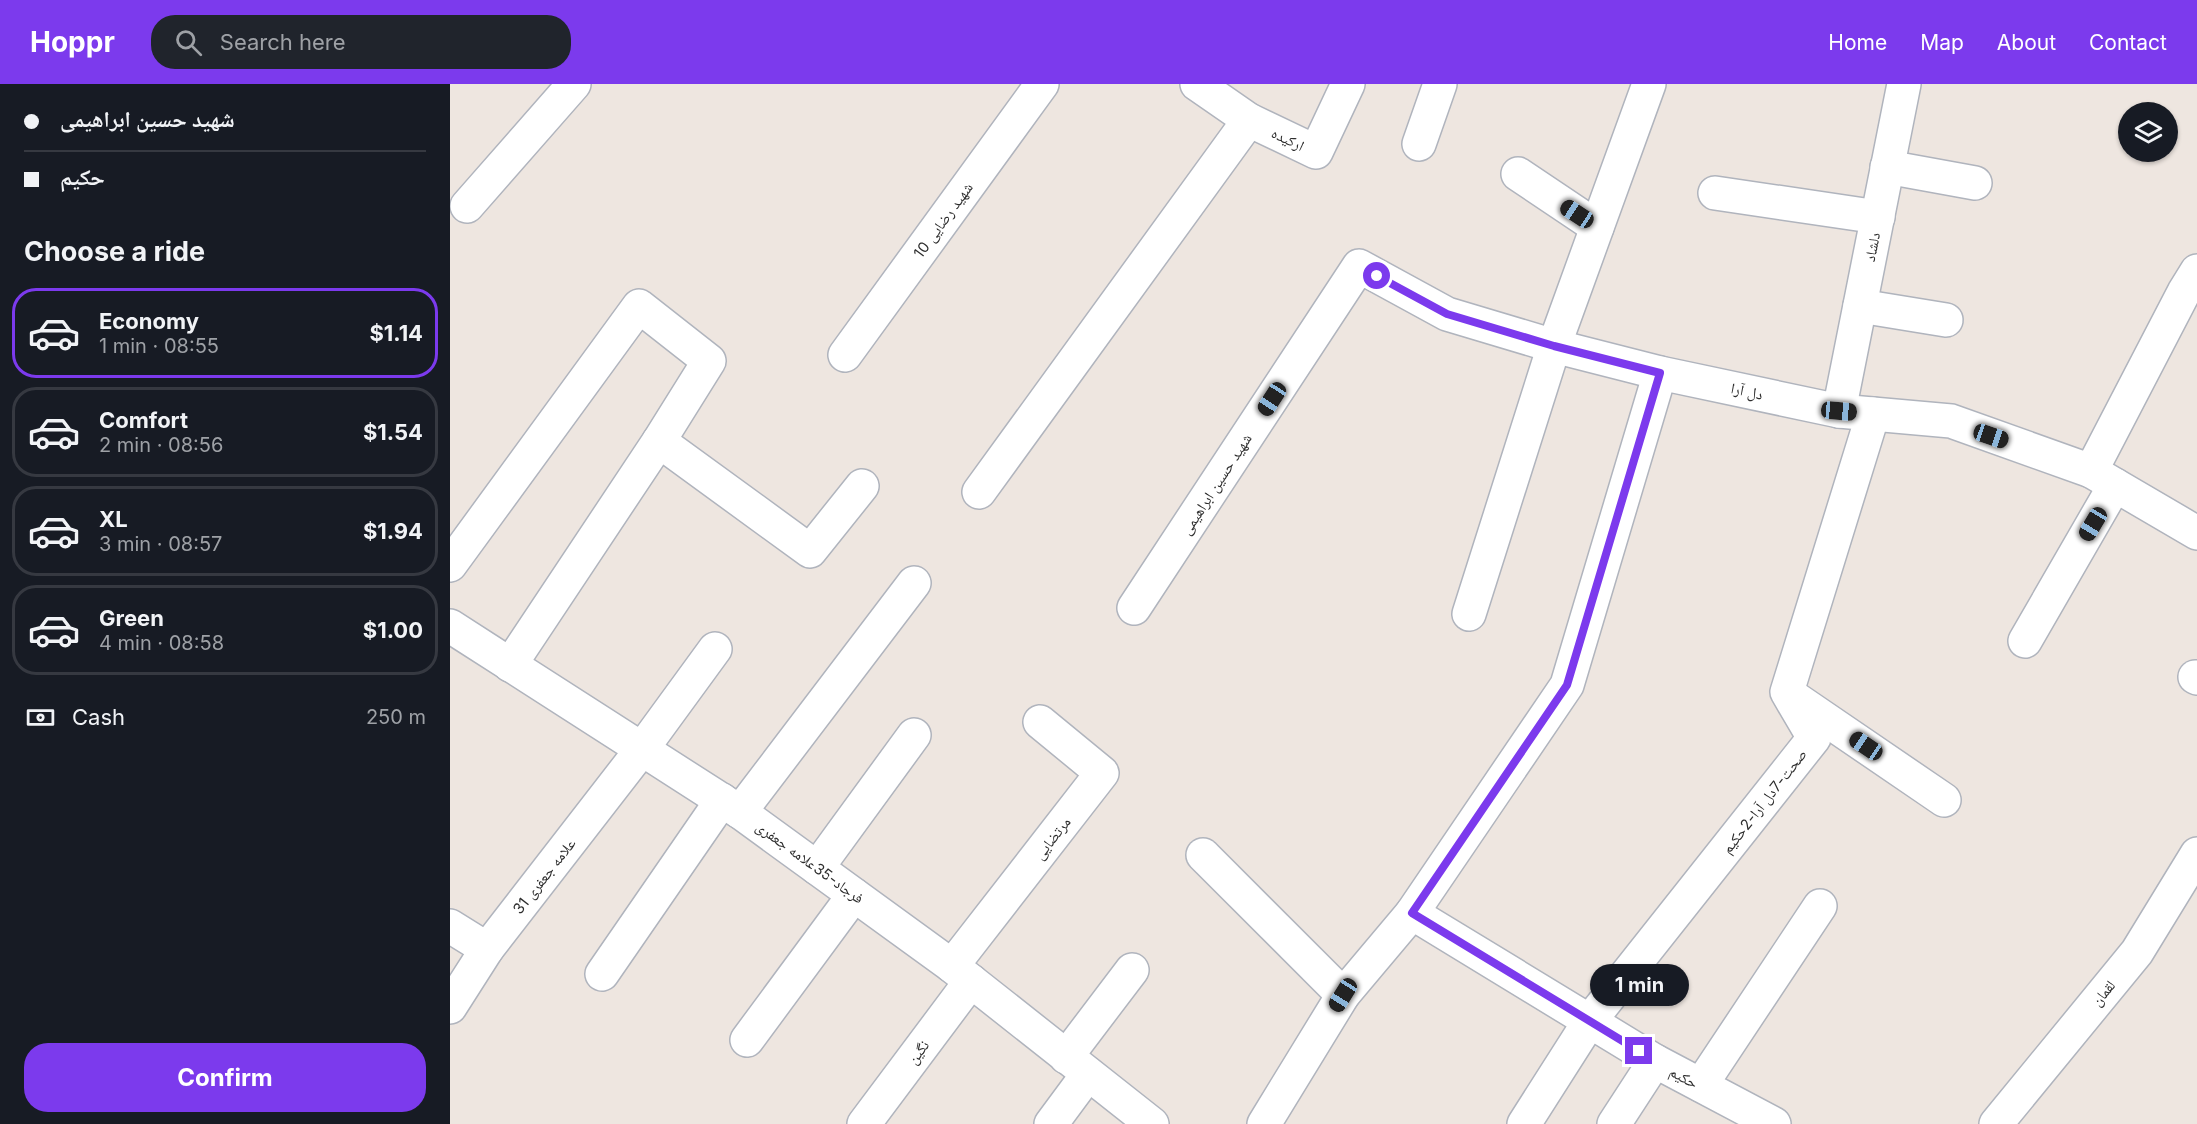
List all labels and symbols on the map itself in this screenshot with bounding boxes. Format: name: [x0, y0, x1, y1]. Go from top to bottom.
street label: ارکیده: [1268, 123, 1308, 155]
street label: شهید رضایی 10: [909, 178, 978, 262]
car: [1557, 197, 1597, 231]
street label: دلشاد: [1860, 231, 1884, 263]
route start: [1363, 262, 1390, 289]
street label: دل آرا: [1729, 378, 1765, 405]
car: [1255, 379, 1289, 419]
car: [1820, 400, 1858, 422]
car: [1971, 422, 2011, 450]
street label: شهید حسین ابراهیمی: [1176, 430, 1257, 539]
car: [2076, 504, 2110, 544]
car: [1846, 728, 1886, 764]
street label: صحت-7دل آرا-2حکیم: [1717, 745, 1812, 858]
street label: مرتضایی: [1029, 813, 1075, 864]
street label: فرجاد-35علامه جعفری: [752, 817, 868, 908]
street label: علامه جعفری 31: [508, 834, 581, 918]
callout: 1 min: [1590, 964, 1688, 1006]
car: [1326, 975, 1360, 1015]
street label: لقمان: [2087, 976, 2120, 1010]
street label: نگین: [903, 1036, 934, 1068]
route end: [1625, 1037, 1652, 1064]
street label: حکیم: [1666, 1062, 1702, 1093]

